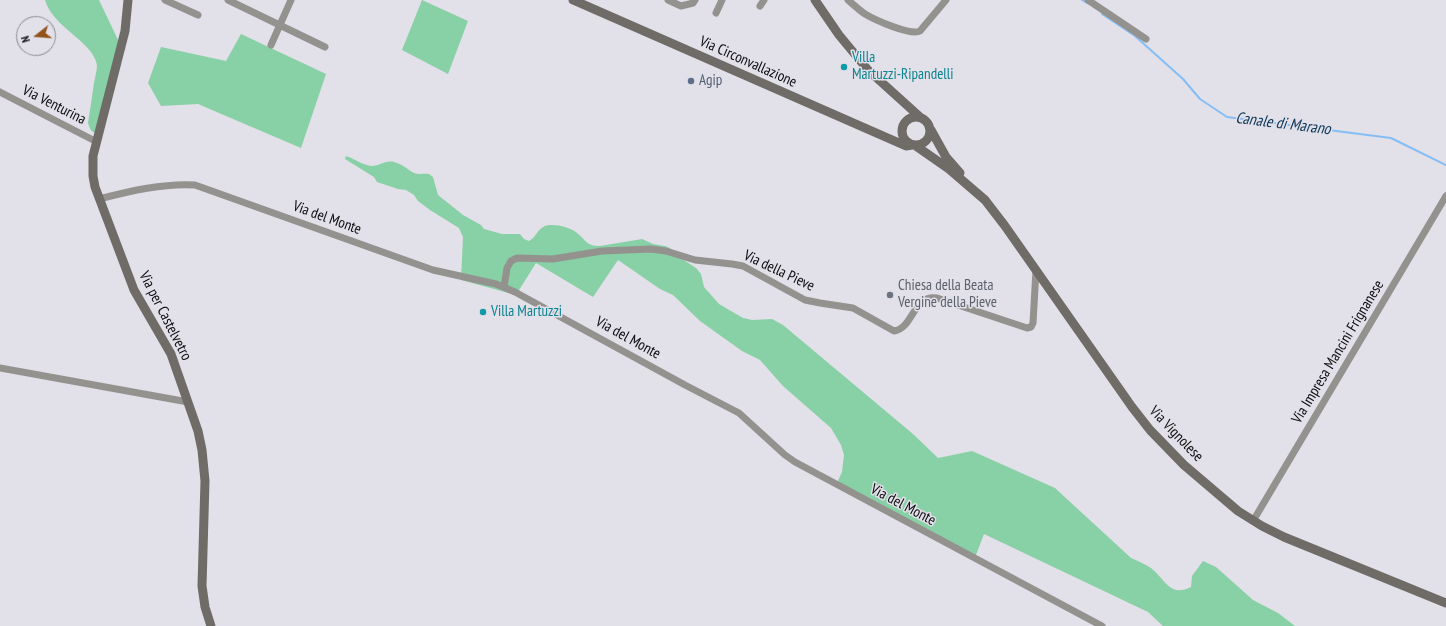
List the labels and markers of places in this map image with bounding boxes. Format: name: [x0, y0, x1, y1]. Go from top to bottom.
place label: Villa Martuzzi-Ripandelli: [852, 49, 954, 84]
marker: Villa Martuzzi-Ripandelli: [839, 62, 849, 72]
place label: Agip: [699, 72, 722, 90]
marker: Agip: [686, 76, 696, 86]
place label: Chiesa della Beata Vergine della Pieve: [898, 277, 997, 312]
marker: Chiesa della Beata Vergine della Pieve: [885, 290, 895, 300]
place label: Villa Martuzzi: [491, 303, 562, 321]
marker: Villa Martuzzi: [478, 307, 488, 317]

